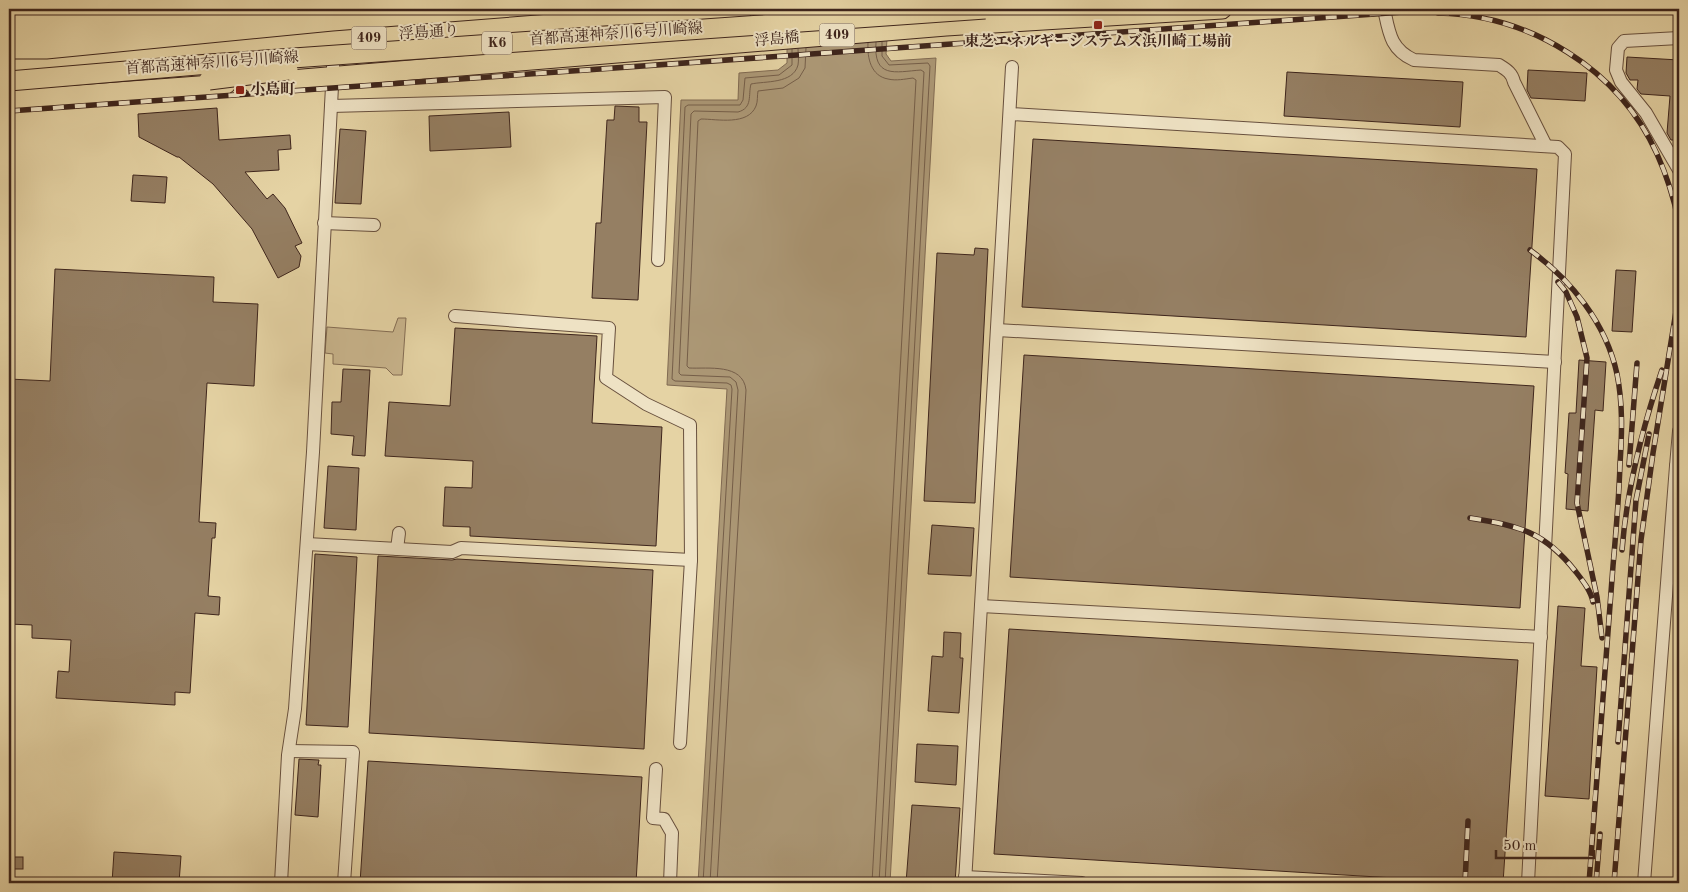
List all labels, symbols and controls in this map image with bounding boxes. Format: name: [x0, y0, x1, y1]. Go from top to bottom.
street label: 首都高速神奈川6号川崎線: [529, 19, 703, 49]
marker: 東芝エネルギーシステムズ浜川崎工場前: [1092, 19, 1104, 31]
street label: 浮島通り: [398, 21, 459, 43]
road number: 409: [820, 24, 854, 46]
road number: 409: [352, 26, 386, 49]
street label: 浮島橋: [754, 29, 800, 49]
road number: K6: [482, 32, 512, 54]
place label: 東芝エネルギーシステムズ浜川崎工場前: [964, 32, 1232, 50]
street label: 首都高速神奈川6号川崎線: [125, 48, 299, 78]
place label: 小島町: [250, 81, 295, 98]
marker: 小島町: [234, 84, 246, 96]
scale bar: [1496, 827, 1593, 859]
text: 50 m: [1503, 839, 1537, 854]

